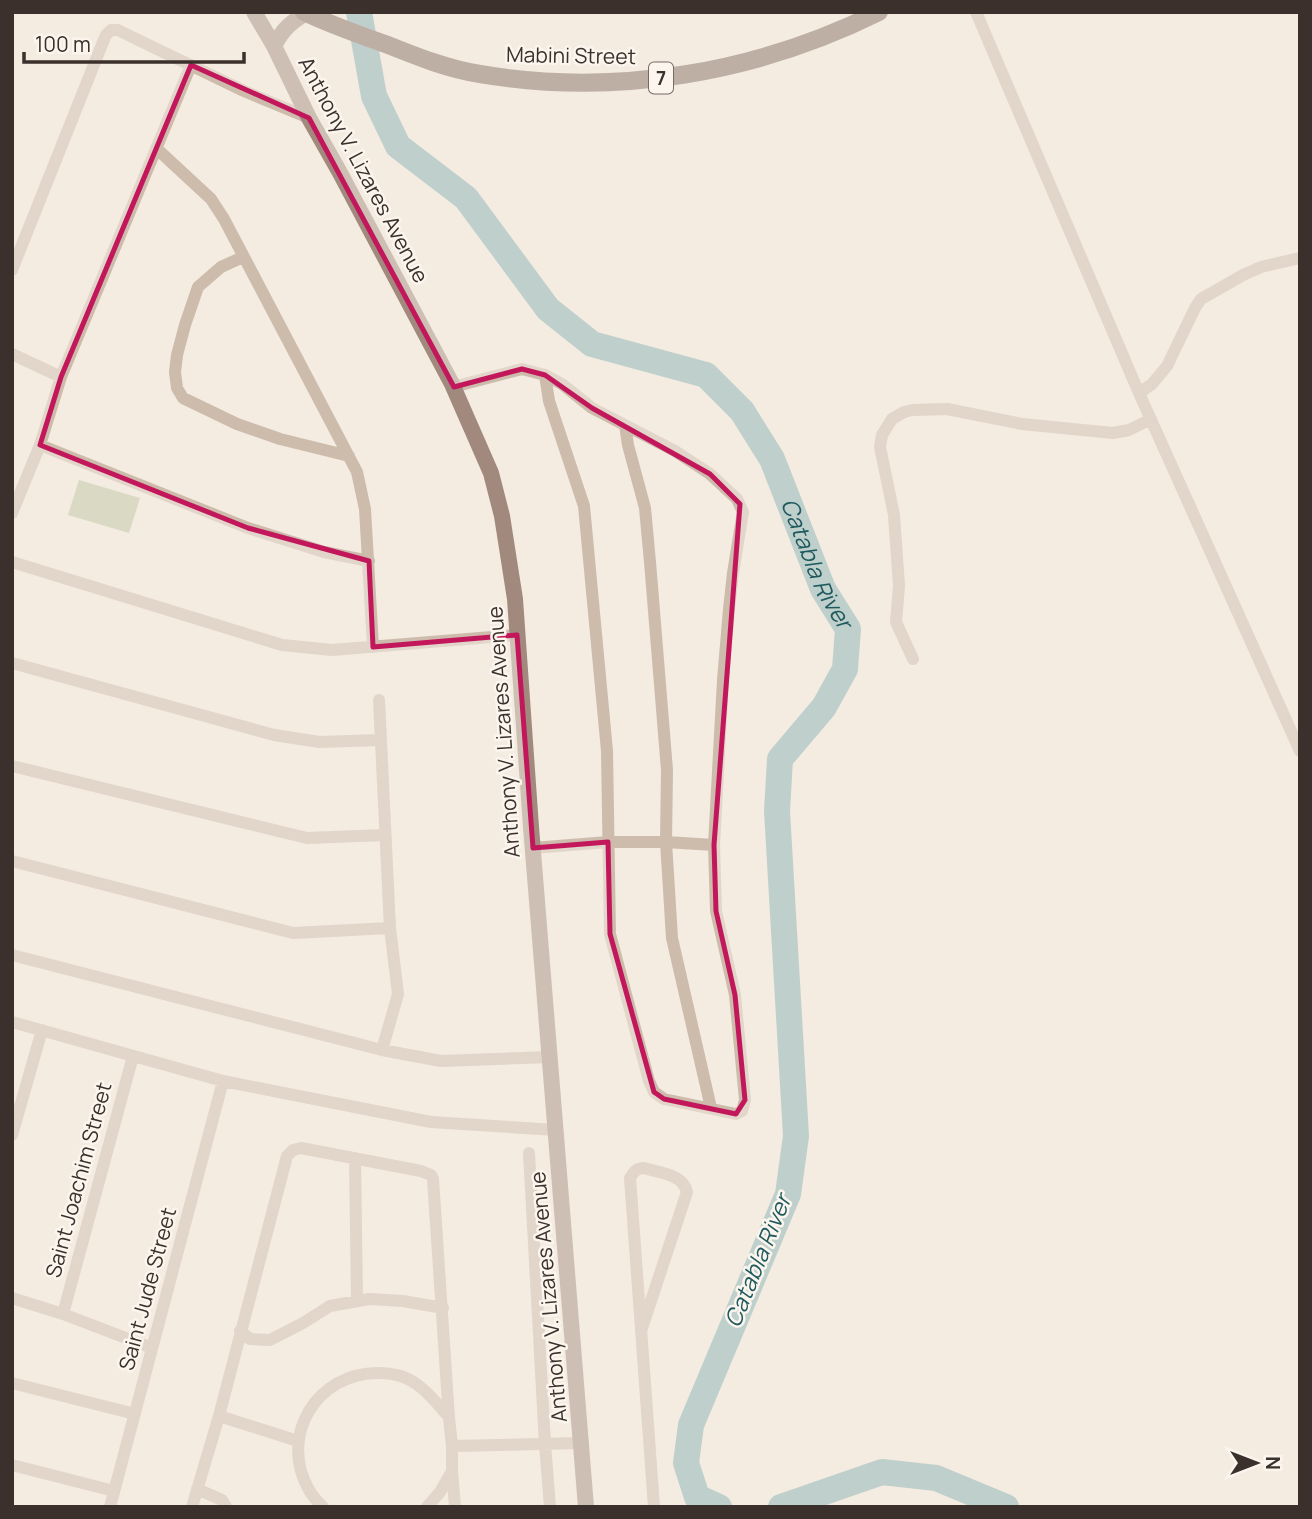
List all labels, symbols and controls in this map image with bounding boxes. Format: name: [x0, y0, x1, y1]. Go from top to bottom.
scale bar: [24, 21, 245, 65]
text: 100 m: [35, 30, 91, 58]
street label: Mabini Street: [506, 40, 636, 70]
street label: Anthony V. Lizares Avenue: [292, 52, 435, 287]
road number: 7: [649, 62, 673, 94]
water label: Catabla River: [774, 493, 862, 637]
street label: Anthony V. Lizares Avenue: [480, 605, 526, 859]
street label: Saint Joachim Street: [38, 1079, 118, 1280]
street label: Anthony V. Lizares Avenue: [523, 1170, 573, 1424]
water label: Catabla River: [716, 1187, 799, 1332]
street label: Saint Jude Street: [112, 1204, 182, 1373]
north arrow: [1221, 1428, 1291, 1498]
text: N: [1260, 1456, 1286, 1470]

